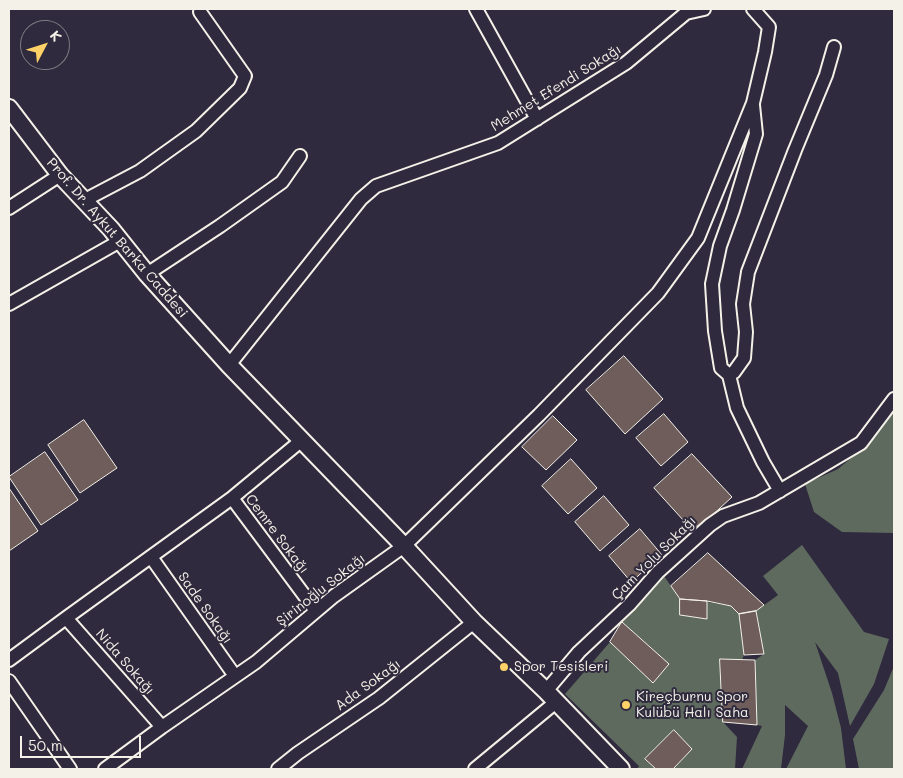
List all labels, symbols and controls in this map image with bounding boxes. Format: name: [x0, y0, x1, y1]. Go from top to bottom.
north arrow: [20, 20, 70, 70]
text: K: [46, 26, 66, 45]
street label: Mehmet Efendi Sokağı: [488, 41, 624, 135]
street label: Prof. Dr. Aykut Barka Caddesi: [43, 155, 191, 321]
street label: Cemre Sokağı: [242, 491, 312, 577]
street label: Çam Yolu Sokağı: [608, 512, 700, 604]
street label: Şirinoğlu Sokağı: [273, 550, 369, 630]
street label: Sade Sokağı: [174, 569, 236, 647]
street label: Nida Sokağı: [92, 626, 158, 698]
street label: Ada Sokağı: [332, 656, 404, 714]
place label: Spor Tesisleri: [514, 659, 608, 675]
marker: Spor Tesisleri: [498, 661, 510, 673]
place label: Kireçburnu Spor Kulübü Halı Saha: [636, 689, 749, 722]
marker: Kireçburnu Spor Kulübü Halı Saha: [620, 699, 632, 711]
scale bar: [22, 726, 144, 758]
text: 50 m: [28, 735, 63, 755]

